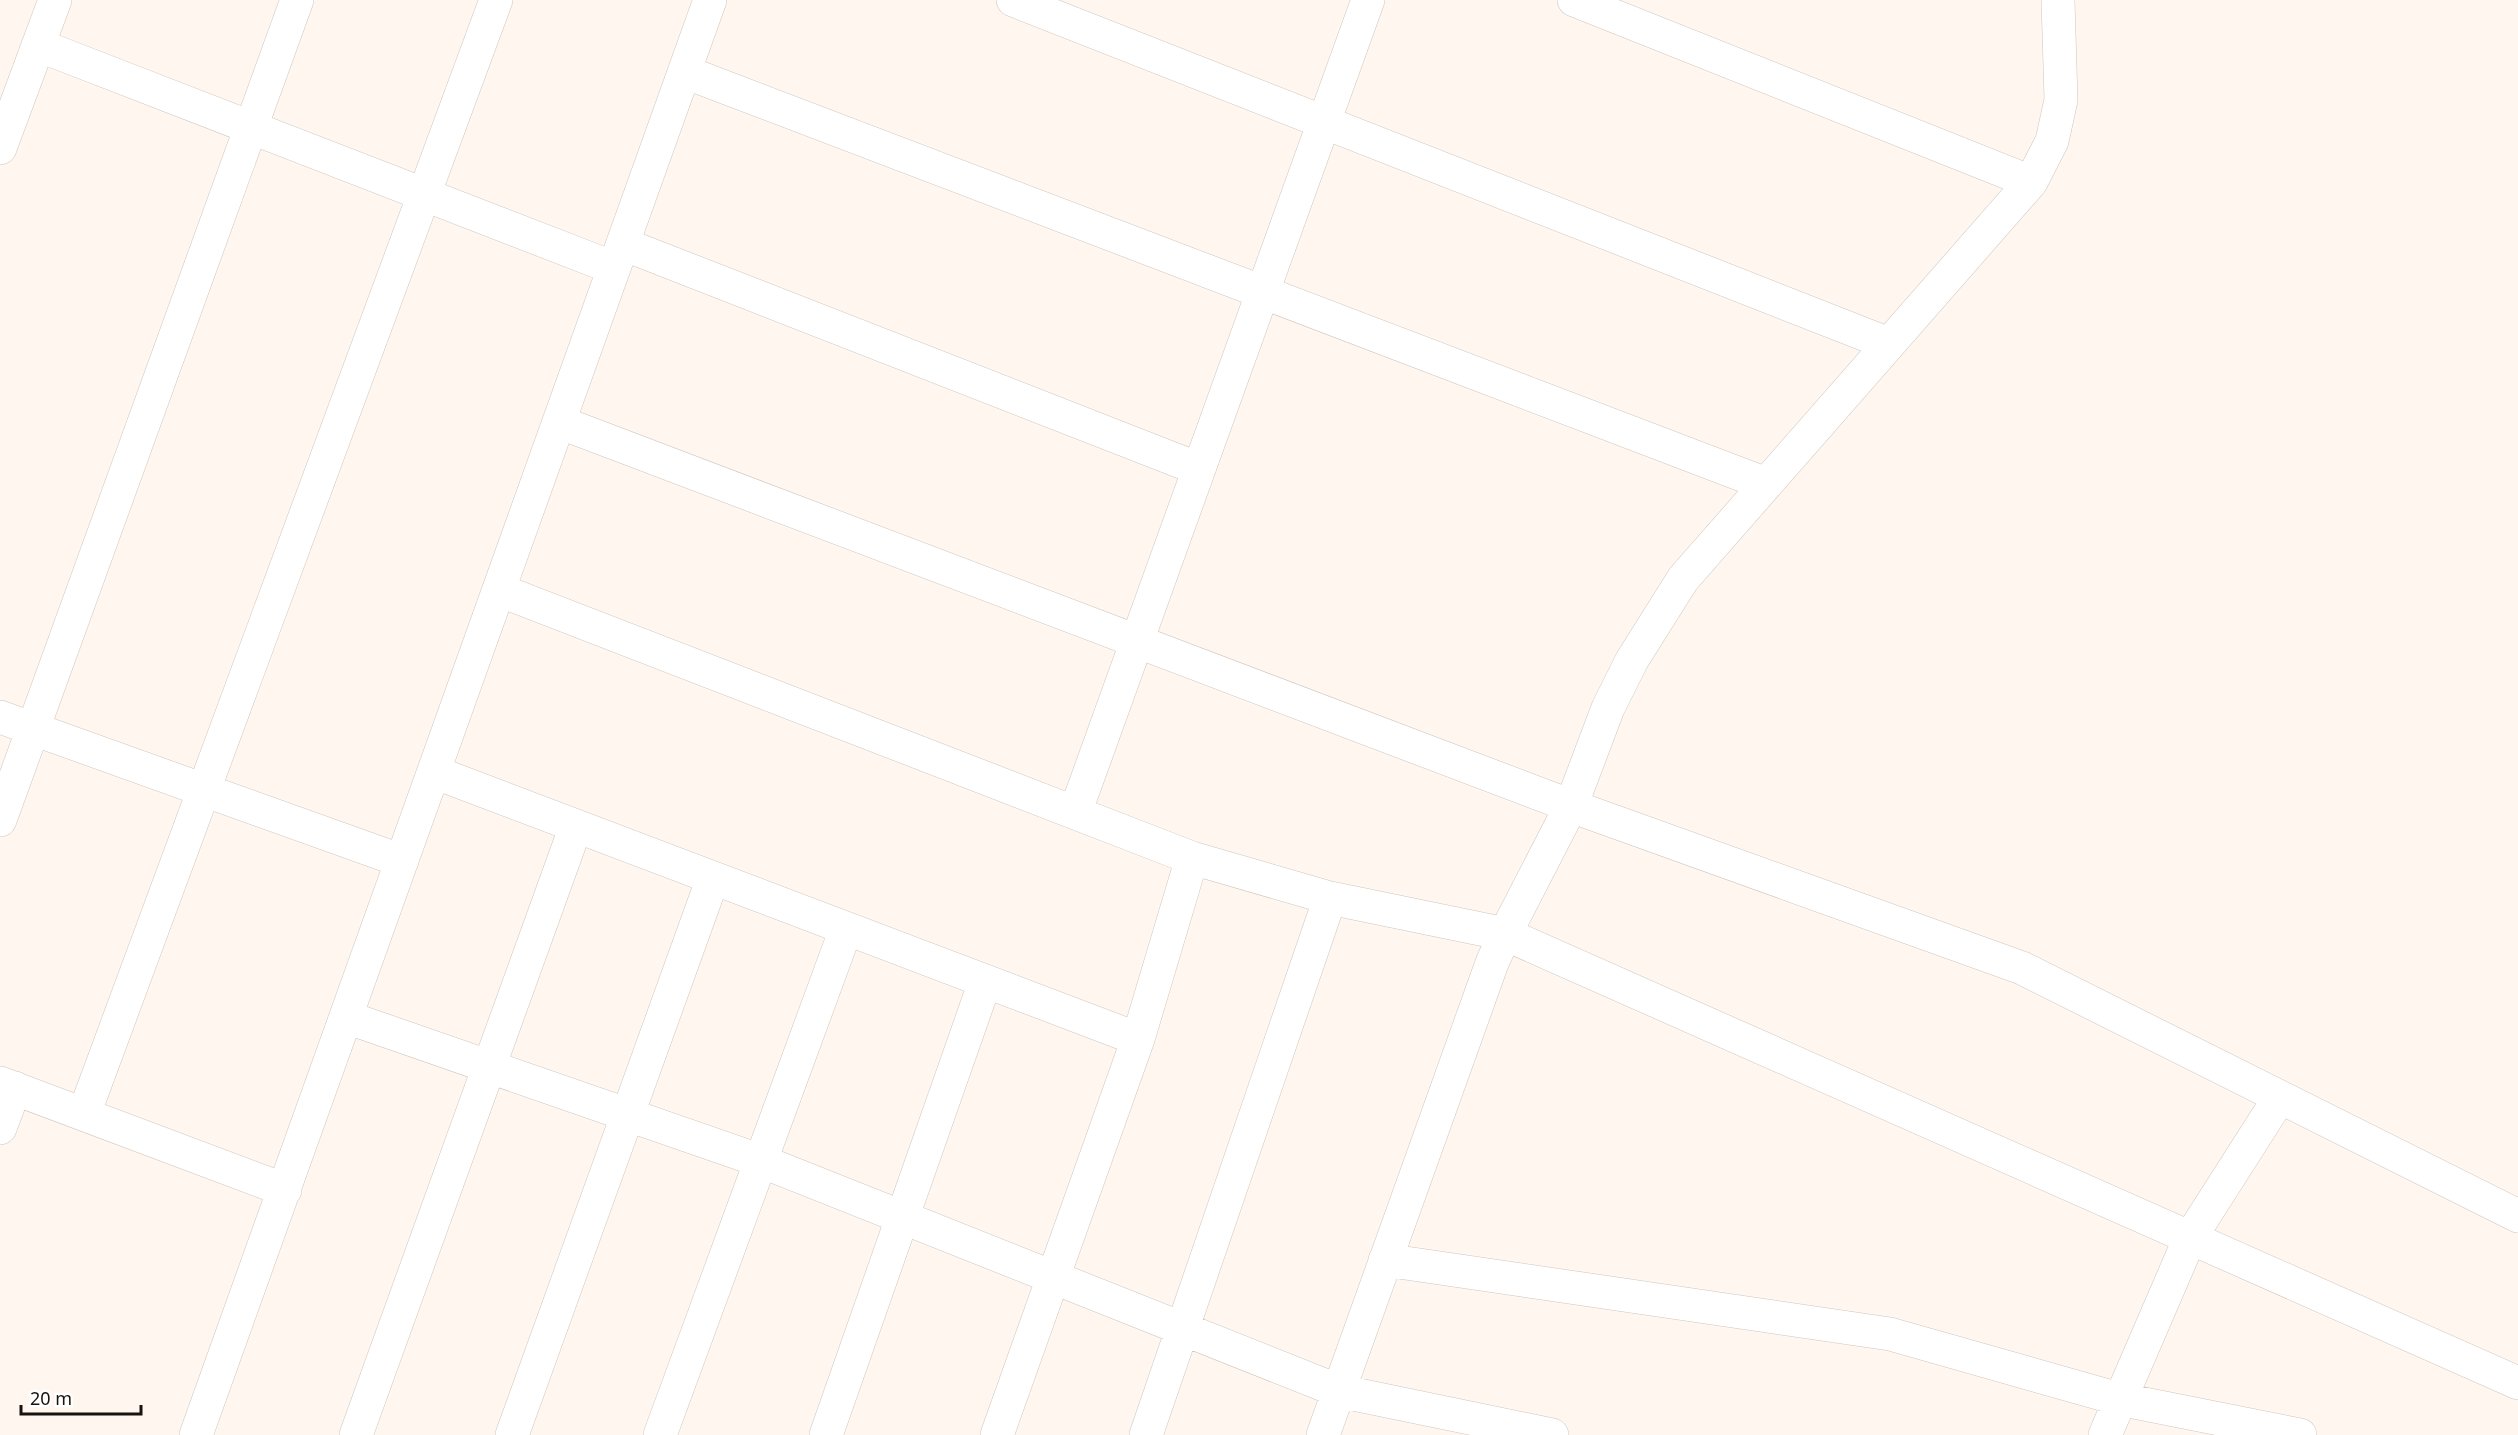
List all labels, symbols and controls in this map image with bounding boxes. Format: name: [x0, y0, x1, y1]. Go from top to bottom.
scale bar: [21, 1378, 141, 1416]
text: 20 m: [30, 1386, 72, 1410]

